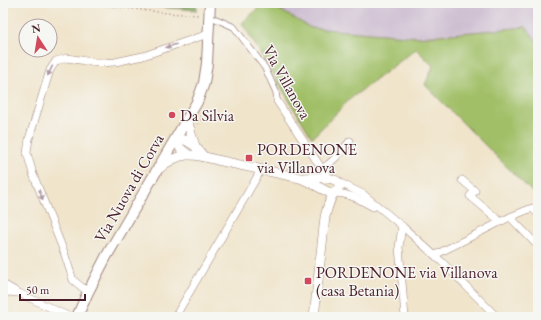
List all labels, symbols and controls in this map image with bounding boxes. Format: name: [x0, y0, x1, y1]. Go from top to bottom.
north arrow: [18, 18, 58, 58]
text: N: [30, 20, 42, 36]
street label: Via Villanova: [258, 41, 316, 123]
one-way arrow: [165, 43, 177, 49]
one-way arrow: [47, 66, 53, 77]
place label: Da Silvia: [180, 105, 235, 126]
marker: Da Silvia: [167, 110, 177, 120]
street label: Via Nuova di Corva: [89, 129, 169, 246]
place label: PORDENONE via Villanova: [257, 139, 357, 178]
marker: PORDENONE via Villanova: [244, 153, 254, 163]
one-way arrow: [39, 190, 45, 202]
place label: PORDENONE via Villanova (casa Betania): [316, 262, 498, 301]
scale bar: [20, 276, 85, 302]
marker: PORDENONE via Villanova (casa Betania): [303, 276, 313, 286]
text: 50 m: [26, 282, 50, 298]

